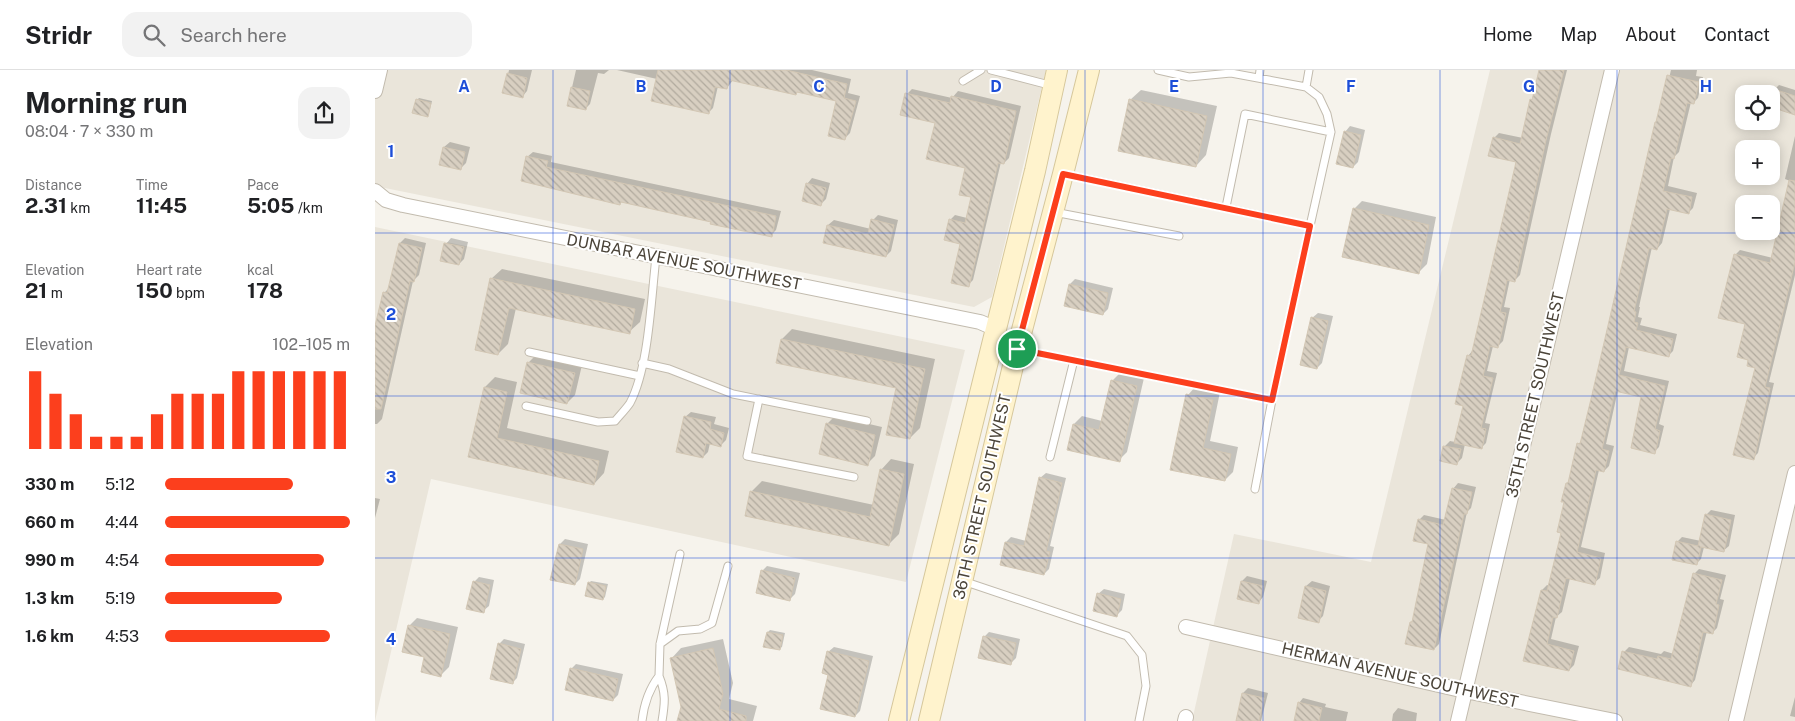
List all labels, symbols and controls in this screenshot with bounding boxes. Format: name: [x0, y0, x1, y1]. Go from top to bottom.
search box: [122, 12, 472, 57]
text: Stridr: [25, 21, 92, 49]
icon: search: [140, 21, 168, 49]
text: Search here: [180, 24, 287, 46]
text: Home: [1483, 24, 1533, 45]
text: Map: [1561, 24, 1597, 45]
text: About: [1625, 24, 1676, 45]
text: Contact: [1704, 24, 1770, 45]
text: A: [458, 77, 470, 96]
text: B: [636, 77, 647, 96]
text: C: [813, 77, 825, 96]
text: D: [990, 77, 1002, 96]
text: E: [1169, 77, 1179, 96]
text: F: [1346, 77, 1356, 96]
text: G: [1523, 77, 1535, 96]
text: H: [1700, 77, 1712, 96]
map controls: [1735, 85, 1780, 240]
button: locate: [1735, 85, 1780, 130]
text: Morning run: [25, 86, 188, 119]
button: share: [298, 87, 350, 139]
text: 08:04 · 7 × 330 m: [25, 122, 153, 141]
button: +: [1735, 140, 1780, 185]
text: 1: [388, 142, 394, 161]
text: Distance: [25, 177, 82, 193]
text: Time: [136, 177, 168, 193]
text: Pace: [247, 177, 279, 193]
text: 2.31: [25, 193, 67, 218]
text: 11:45: [136, 193, 187, 218]
text: 5:05: [247, 193, 295, 218]
button: −: [1735, 195, 1780, 240]
text: km: [67, 200, 90, 216]
text: /km: [295, 200, 323, 216]
street label: DUNBAR AVENUE SOUTHWEST: [565, 230, 803, 294]
text: Elevation: [25, 262, 84, 278]
text: Heart rate: [136, 262, 202, 278]
text: kcal: [247, 262, 274, 278]
text: 21: [25, 278, 47, 303]
text: 150: [136, 278, 173, 303]
text: 178: [247, 278, 283, 303]
text: m: [47, 285, 63, 301]
text: bpm: [173, 285, 205, 301]
street label: 35TH STREET SOUTHWEST: [1502, 290, 1568, 500]
text: 2: [386, 305, 396, 324]
pin: [996, 328, 1038, 370]
text: Elevation: [25, 335, 93, 354]
text: 102–105 m: [272, 335, 350, 354]
icon: arrive: [1003, 335, 1031, 363]
street label: 36TH STREET SOUTHWEST: [949, 392, 1015, 602]
text: 3: [386, 468, 396, 487]
text: 330 m: [25, 475, 74, 494]
text: 5:12: [105, 475, 135, 494]
text: 660 m: [25, 513, 74, 532]
text: 4:44: [105, 513, 139, 532]
text: 990 m: [25, 551, 74, 570]
text: 4:54: [105, 551, 139, 570]
text: 1.3 km: [25, 589, 74, 608]
text: 5:19: [105, 589, 135, 608]
text: 1.6 km: [25, 627, 74, 646]
text: 4:53: [105, 627, 139, 646]
text: 4: [386, 630, 397, 649]
street label: HERMAN AVENUE SOUTHWEST: [1280, 639, 1521, 712]

